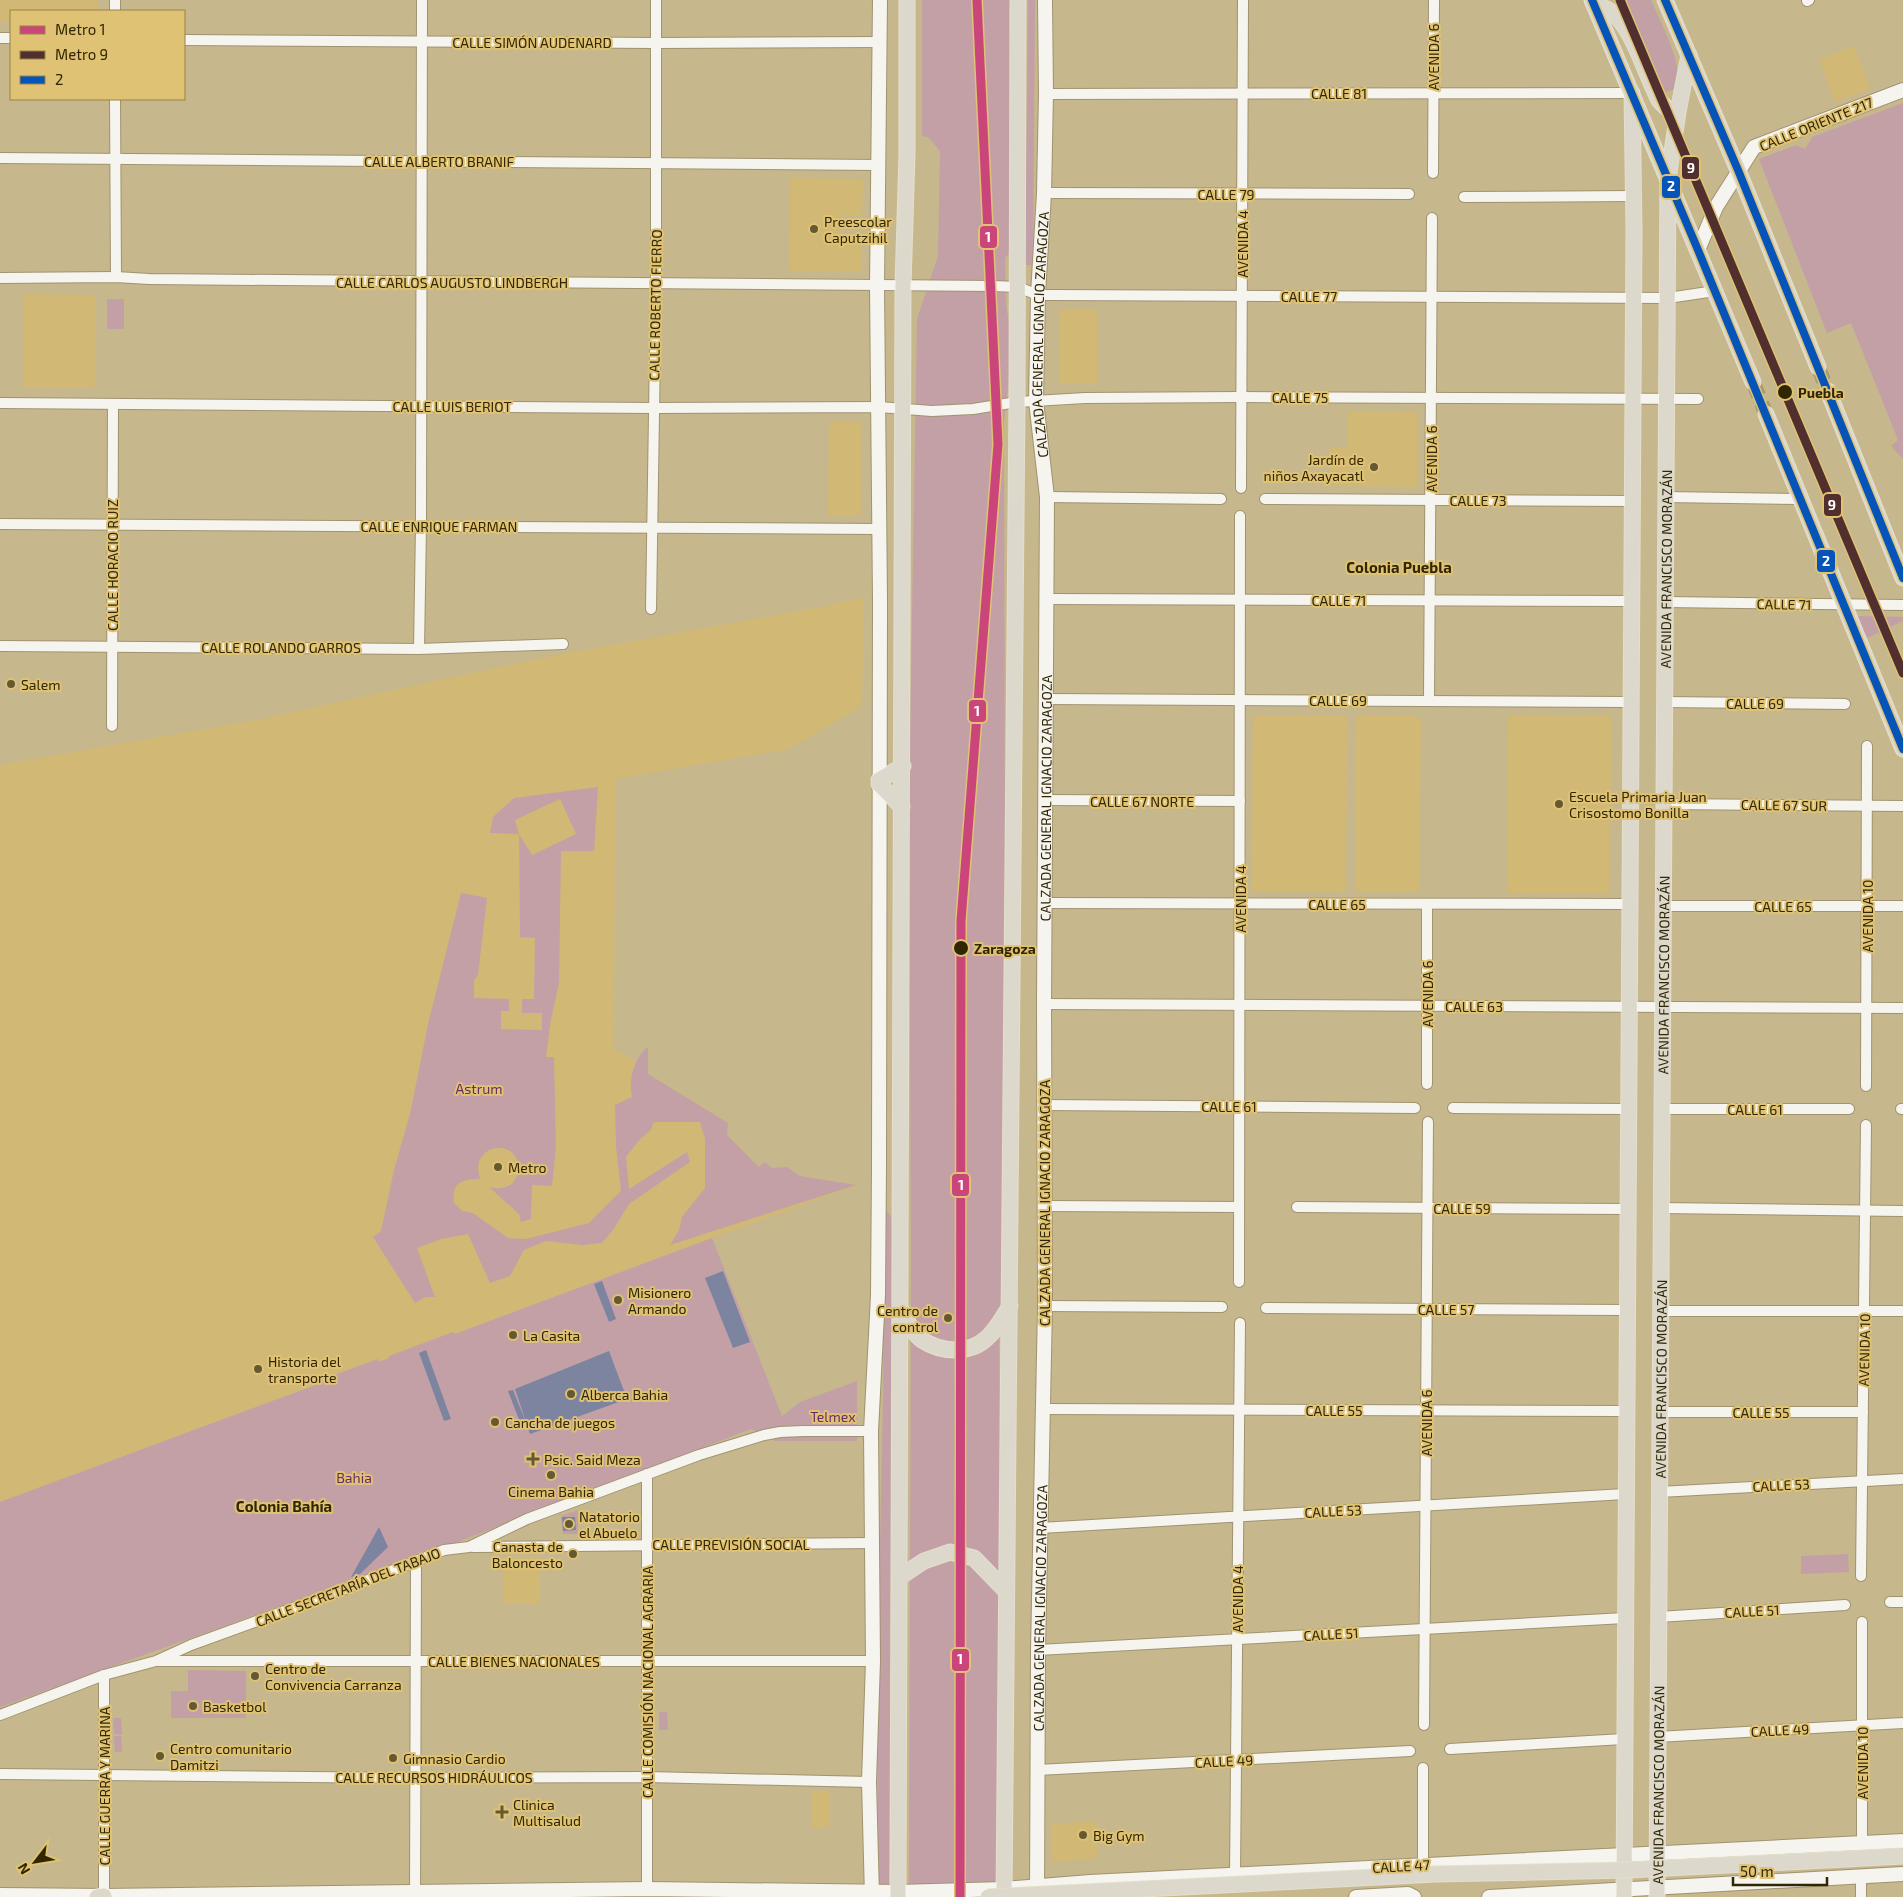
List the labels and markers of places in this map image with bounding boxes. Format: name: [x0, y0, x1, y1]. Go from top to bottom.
place label: Preescolar Caputzihil: [824, 213, 892, 246]
marker: Preescolar Caputzihil: [808, 223, 820, 235]
marker: Puebla: [1776, 383, 1794, 401]
place label: Puebla: [1798, 384, 1844, 401]
place label: Jardín de niños Axayacatl: [1264, 451, 1365, 484]
marker: Jardín de niños Axayacatl: [1368, 461, 1380, 473]
place label: Salem: [21, 676, 60, 693]
marker: Salem: [5, 678, 17, 690]
place label: Escuela Primaria Juan Crisostomo Bonilla: [1569, 788, 1707, 821]
marker: Escuela Primaria Juan Crisostomo Bonilla: [1553, 798, 1565, 810]
marker: Zaragoza: [952, 939, 970, 957]
place label: Zaragoza: [974, 940, 1036, 957]
place label: Metro: [508, 1159, 547, 1176]
marker: Metro: [492, 1161, 504, 1173]
place label: Misionero Armando: [628, 1284, 691, 1317]
marker: Misionero Armando: [612, 1294, 624, 1306]
place label: Centro de control: [877, 1302, 939, 1335]
marker: Centro de control: [942, 1312, 954, 1324]
place label: La Casita: [523, 1327, 580, 1344]
marker: La Casita: [507, 1329, 519, 1341]
place label: Historia del transporte: [268, 1353, 342, 1386]
marker: Historia del transporte: [252, 1363, 264, 1375]
place label: Alberca Bahia: [581, 1386, 668, 1403]
marker: Alberca Bahia: [565, 1388, 577, 1400]
place label: Cancha de juegos: [505, 1414, 615, 1431]
marker: Cancha de juegos: [489, 1416, 501, 1428]
place label: Psic. Said Meza: [544, 1451, 641, 1468]
marker: Psic. Said Meza: [526, 1452, 540, 1466]
marker: Cinema Bahia: [545, 1469, 557, 1481]
place label: Cinema Bahia: [508, 1483, 594, 1500]
place label: Natatorio el Abuelo: [579, 1508, 640, 1541]
marker: Natatorio el Abuelo: [563, 1518, 575, 1530]
place label: Canasta de Baloncesto: [492, 1538, 563, 1571]
marker: Canasta de Baloncesto: [567, 1548, 579, 1560]
place label: Centro de Convivencia Carranza: [265, 1660, 402, 1693]
marker: Centro de Convivencia Carranza: [249, 1670, 261, 1682]
place label: Basketbol: [203, 1698, 267, 1715]
marker: Basketbol: [187, 1700, 199, 1712]
place label: Centro comunitario Damitzi: [170, 1740, 292, 1773]
marker: Centro comunitario Damitzi: [154, 1750, 166, 1762]
place label: Gimnasio Cardio: [403, 1750, 506, 1767]
marker: Gimnasio Cardio: [387, 1752, 399, 1764]
place label: Clinica Multisalud: [513, 1796, 581, 1829]
marker: Clinica Multisalud: [495, 1805, 509, 1819]
place label: Big Gym: [1093, 1827, 1145, 1844]
marker: Big Gym: [1077, 1829, 1089, 1841]

